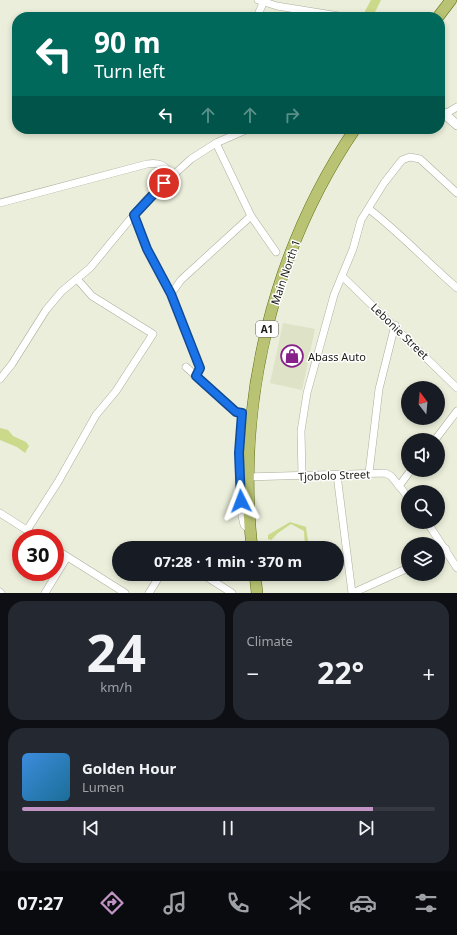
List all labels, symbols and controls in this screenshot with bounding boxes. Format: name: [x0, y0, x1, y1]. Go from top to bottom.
text: 90 m: [94, 23, 161, 61]
icon: left: [28, 28, 80, 80]
text: Turn left: [94, 59, 165, 83]
icon: left: [155, 104, 177, 126]
icon: ahead: [197, 104, 219, 126]
icon: ahead: [239, 104, 261, 126]
icon: right: [281, 104, 303, 126]
pin: [147, 166, 181, 200]
icon: arrive: [153, 172, 175, 194]
street label: Main North 1: [267, 237, 303, 307]
street label: Lebonie Street: [368, 300, 432, 362]
road number: A1: [256, 321, 278, 337]
shop icon: Abass Auto: [279, 343, 305, 369]
place label: Abass Auto: [308, 349, 366, 364]
north arrow: [401, 381, 445, 425]
map controls: [401, 381, 445, 581]
button: sound: [401, 433, 445, 477]
street label: Tjobolo Street: [298, 466, 370, 484]
position arrow: [220, 480, 262, 522]
button: search: [401, 485, 445, 529]
speed limit sign: 30: [12, 529, 64, 581]
button: layers: [401, 537, 445, 581]
text: 07:28 · 1 min · 370 m: [154, 551, 302, 571]
text: 24: [87, 616, 146, 687]
text: Climate: [247, 632, 293, 650]
text: 22°: [317, 652, 364, 693]
text: −: [247, 658, 259, 688]
text: +: [422, 658, 435, 688]
text: km/h: [100, 678, 132, 696]
text: Golden Hour: [82, 758, 176, 778]
text: Lumen: [82, 778, 124, 796]
icon: previous: [80, 817, 102, 839]
icon: pause: [217, 817, 239, 839]
icon: next: [355, 817, 377, 839]
icon: directions: [98, 889, 126, 917]
icon: music: [161, 889, 189, 917]
icon: phone: [224, 889, 252, 917]
icon: climate: [286, 889, 314, 917]
icon: car: [349, 889, 377, 917]
icon: filters: [412, 889, 440, 917]
text: 07:27: [17, 891, 64, 915]

